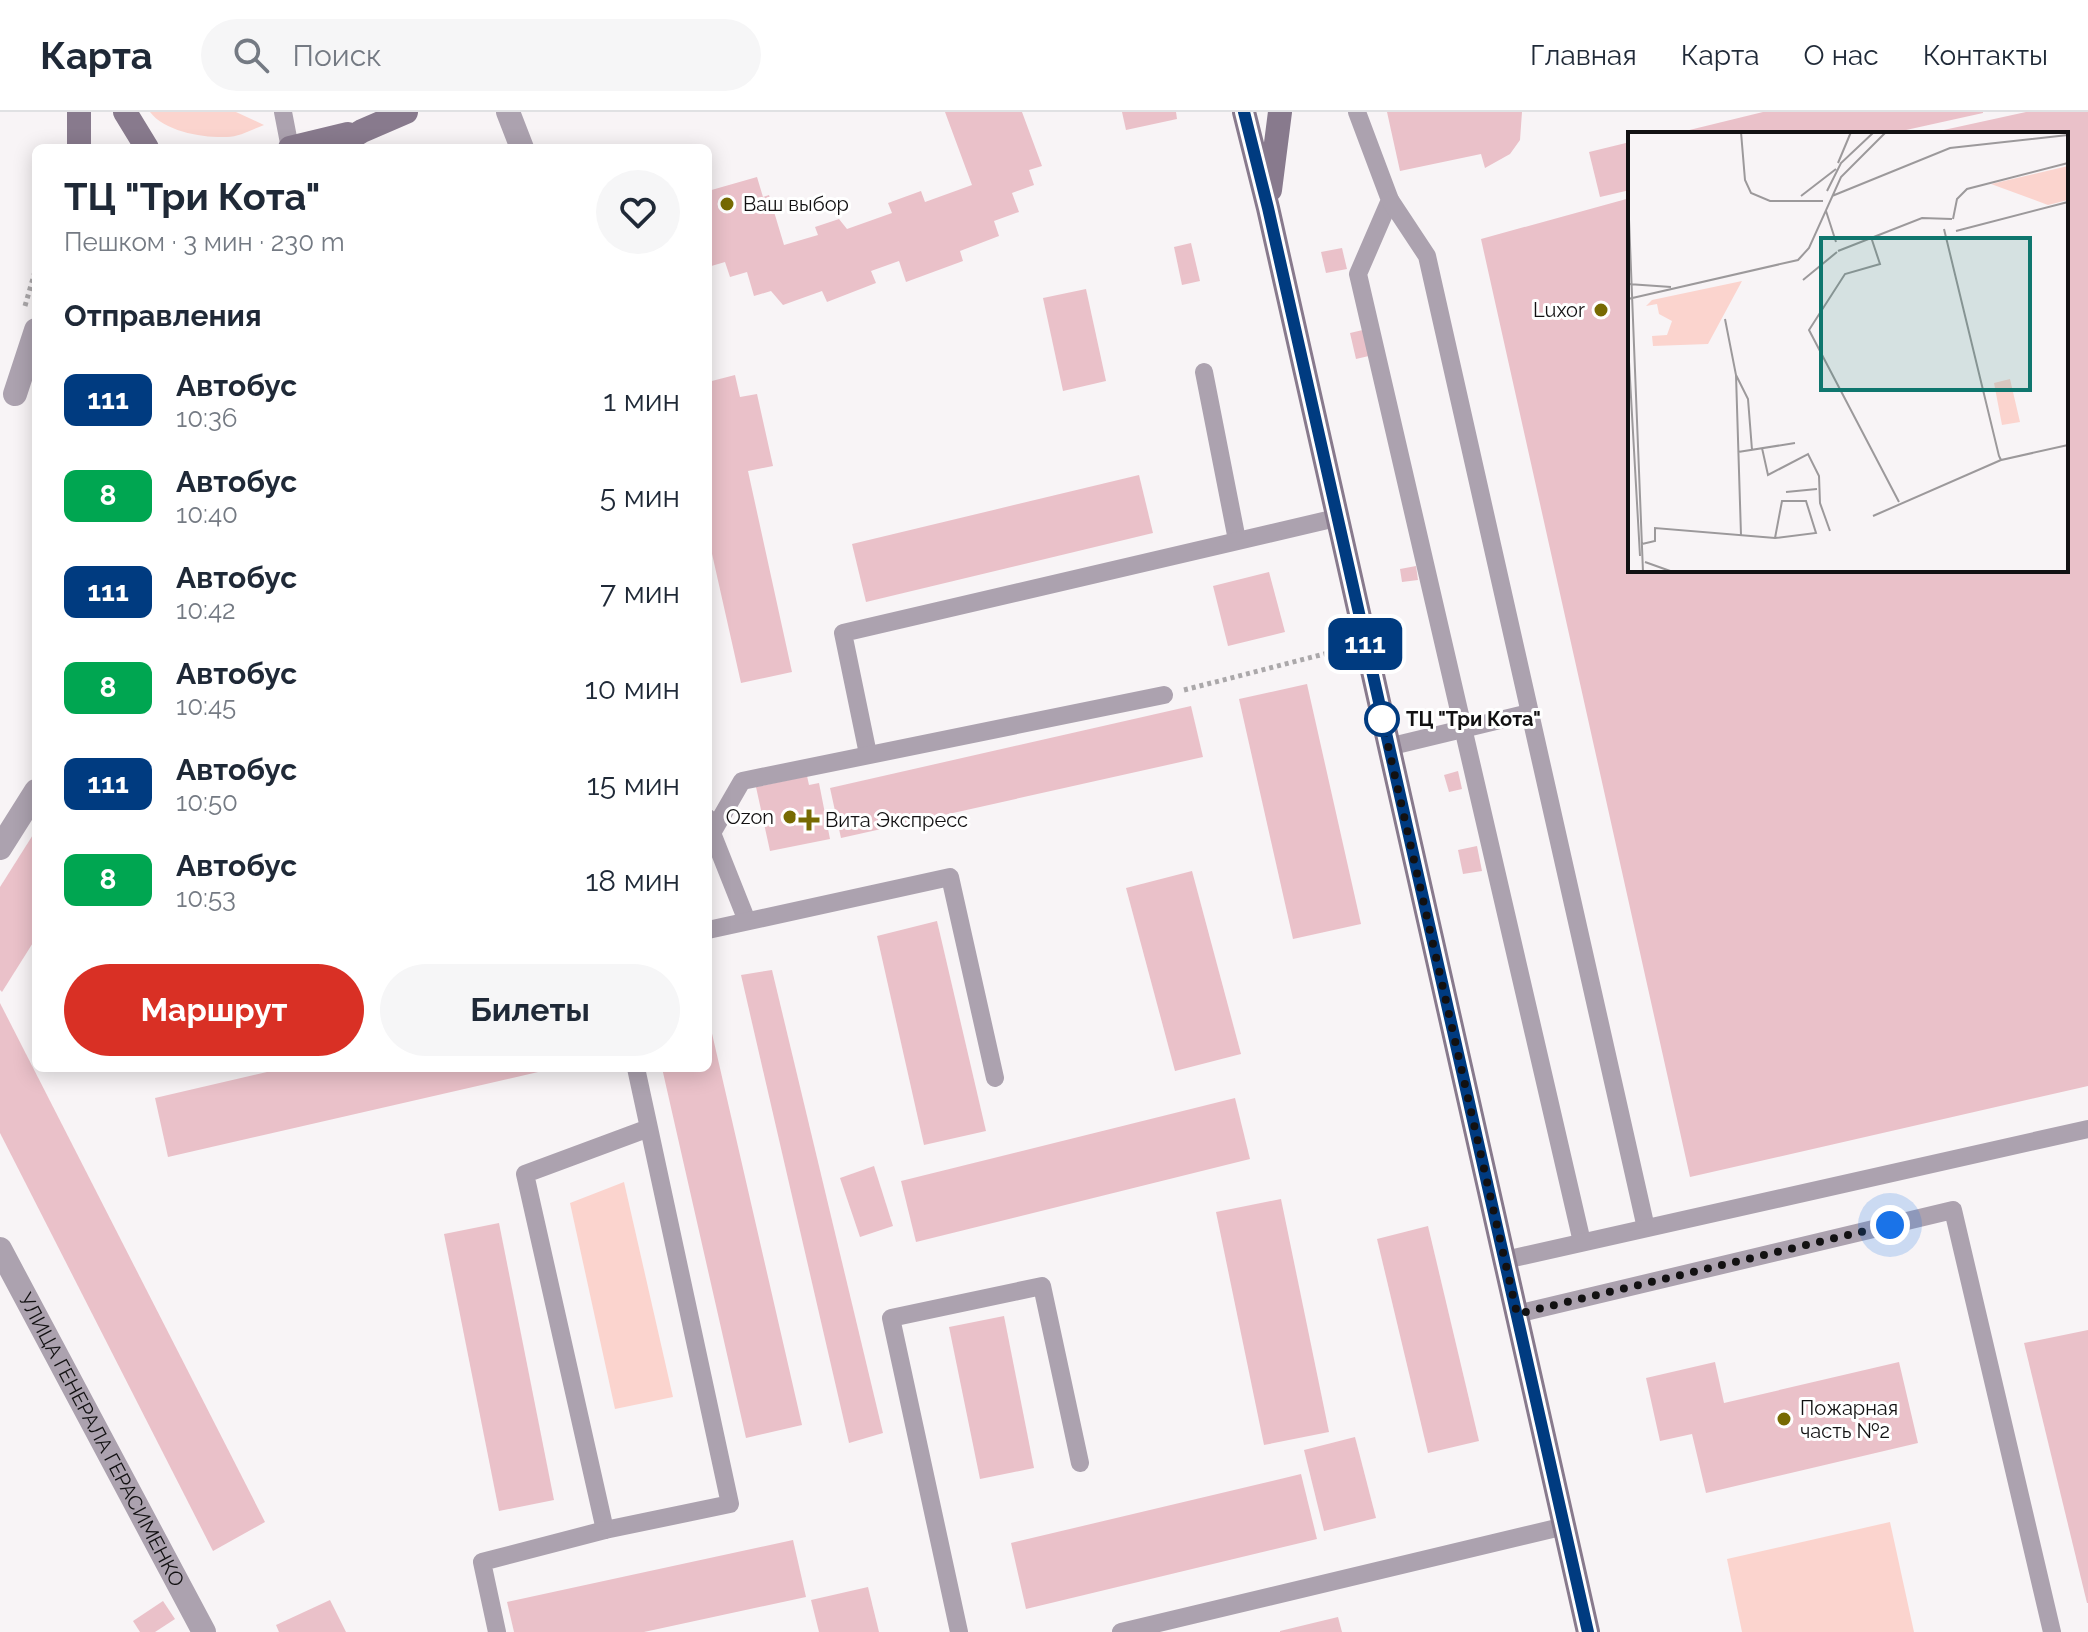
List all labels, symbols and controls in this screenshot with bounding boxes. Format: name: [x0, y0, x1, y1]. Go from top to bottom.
search box: [201, 19, 761, 91]
text: Карта: [40, 33, 153, 78]
icon: search: [229, 33, 273, 77]
text: Поиск: [293, 38, 382, 73]
text: Главная: [1530, 39, 1637, 72]
text: Карта: [1681, 39, 1760, 72]
text: О нас: [1804, 39, 1879, 72]
text: Контакты: [1923, 39, 2048, 72]
inset map: [1628, 132, 2068, 572]
button: heart: [596, 170, 680, 254]
text: ТЦ "Три Кота": [64, 174, 320, 219]
place label: Ваш выбор: [743, 192, 849, 216]
marker: Ваш выбор: [718, 195, 736, 213]
text: Пешком · 3 мин · 230 m: [64, 227, 345, 257]
text: Отправления: [64, 298, 262, 333]
place label: Luxor: [1533, 298, 1585, 322]
marker: Luxor: [1592, 301, 1610, 319]
text: Автобус: [176, 368, 297, 403]
text: 111: [87, 383, 129, 416]
text: 1 мин: [603, 383, 680, 418]
text: 10:36: [176, 403, 238, 433]
text: Автобус: [176, 464, 297, 499]
text: 8: [100, 479, 116, 512]
text: 5 мин: [600, 479, 680, 514]
text: 10:40: [176, 499, 238, 529]
text: Автобус: [176, 560, 297, 595]
text: 111: [87, 575, 129, 608]
text: 7 мин: [600, 575, 680, 610]
text: 10:42: [176, 595, 236, 625]
line badge: 111: [1319, 618, 1411, 670]
text: 111: [1344, 627, 1386, 660]
text: Автобус: [176, 656, 297, 691]
text: 8: [100, 671, 116, 704]
text: 10 мин: [585, 671, 680, 706]
text: 10:45: [176, 691, 236, 721]
marker: ТЦ "Три Кота": [1365, 702, 1399, 736]
place label: ТЦ "Три Кота": [1406, 707, 1541, 731]
text: Автобус: [176, 752, 297, 787]
text: 111: [87, 767, 129, 800]
text: 15 мин: [587, 767, 680, 802]
text: 10:50: [176, 787, 238, 817]
place label: Ozon: [726, 805, 774, 829]
marker: Ozon: [781, 808, 799, 826]
place label: Вита Экспресс: [825, 808, 968, 832]
marker: Вита Экспресс: [800, 811, 818, 829]
text: Автобус: [176, 848, 297, 883]
text: 8: [100, 863, 116, 896]
text: 18 мин: [585, 863, 680, 898]
text: 10:53: [176, 883, 236, 913]
button: Маршрут: [64, 964, 364, 1056]
button: Билеты: [380, 964, 680, 1056]
your location: [1870, 1205, 1910, 1245]
street label: УЛИЦА ГЕНЕРАЛА ГЕРАСИМЕНКО: [14, 1289, 190, 1591]
place label: Пожарная часть №2: [1800, 1396, 1898, 1443]
marker: Пожарная часть №2: [1775, 1410, 1793, 1428]

